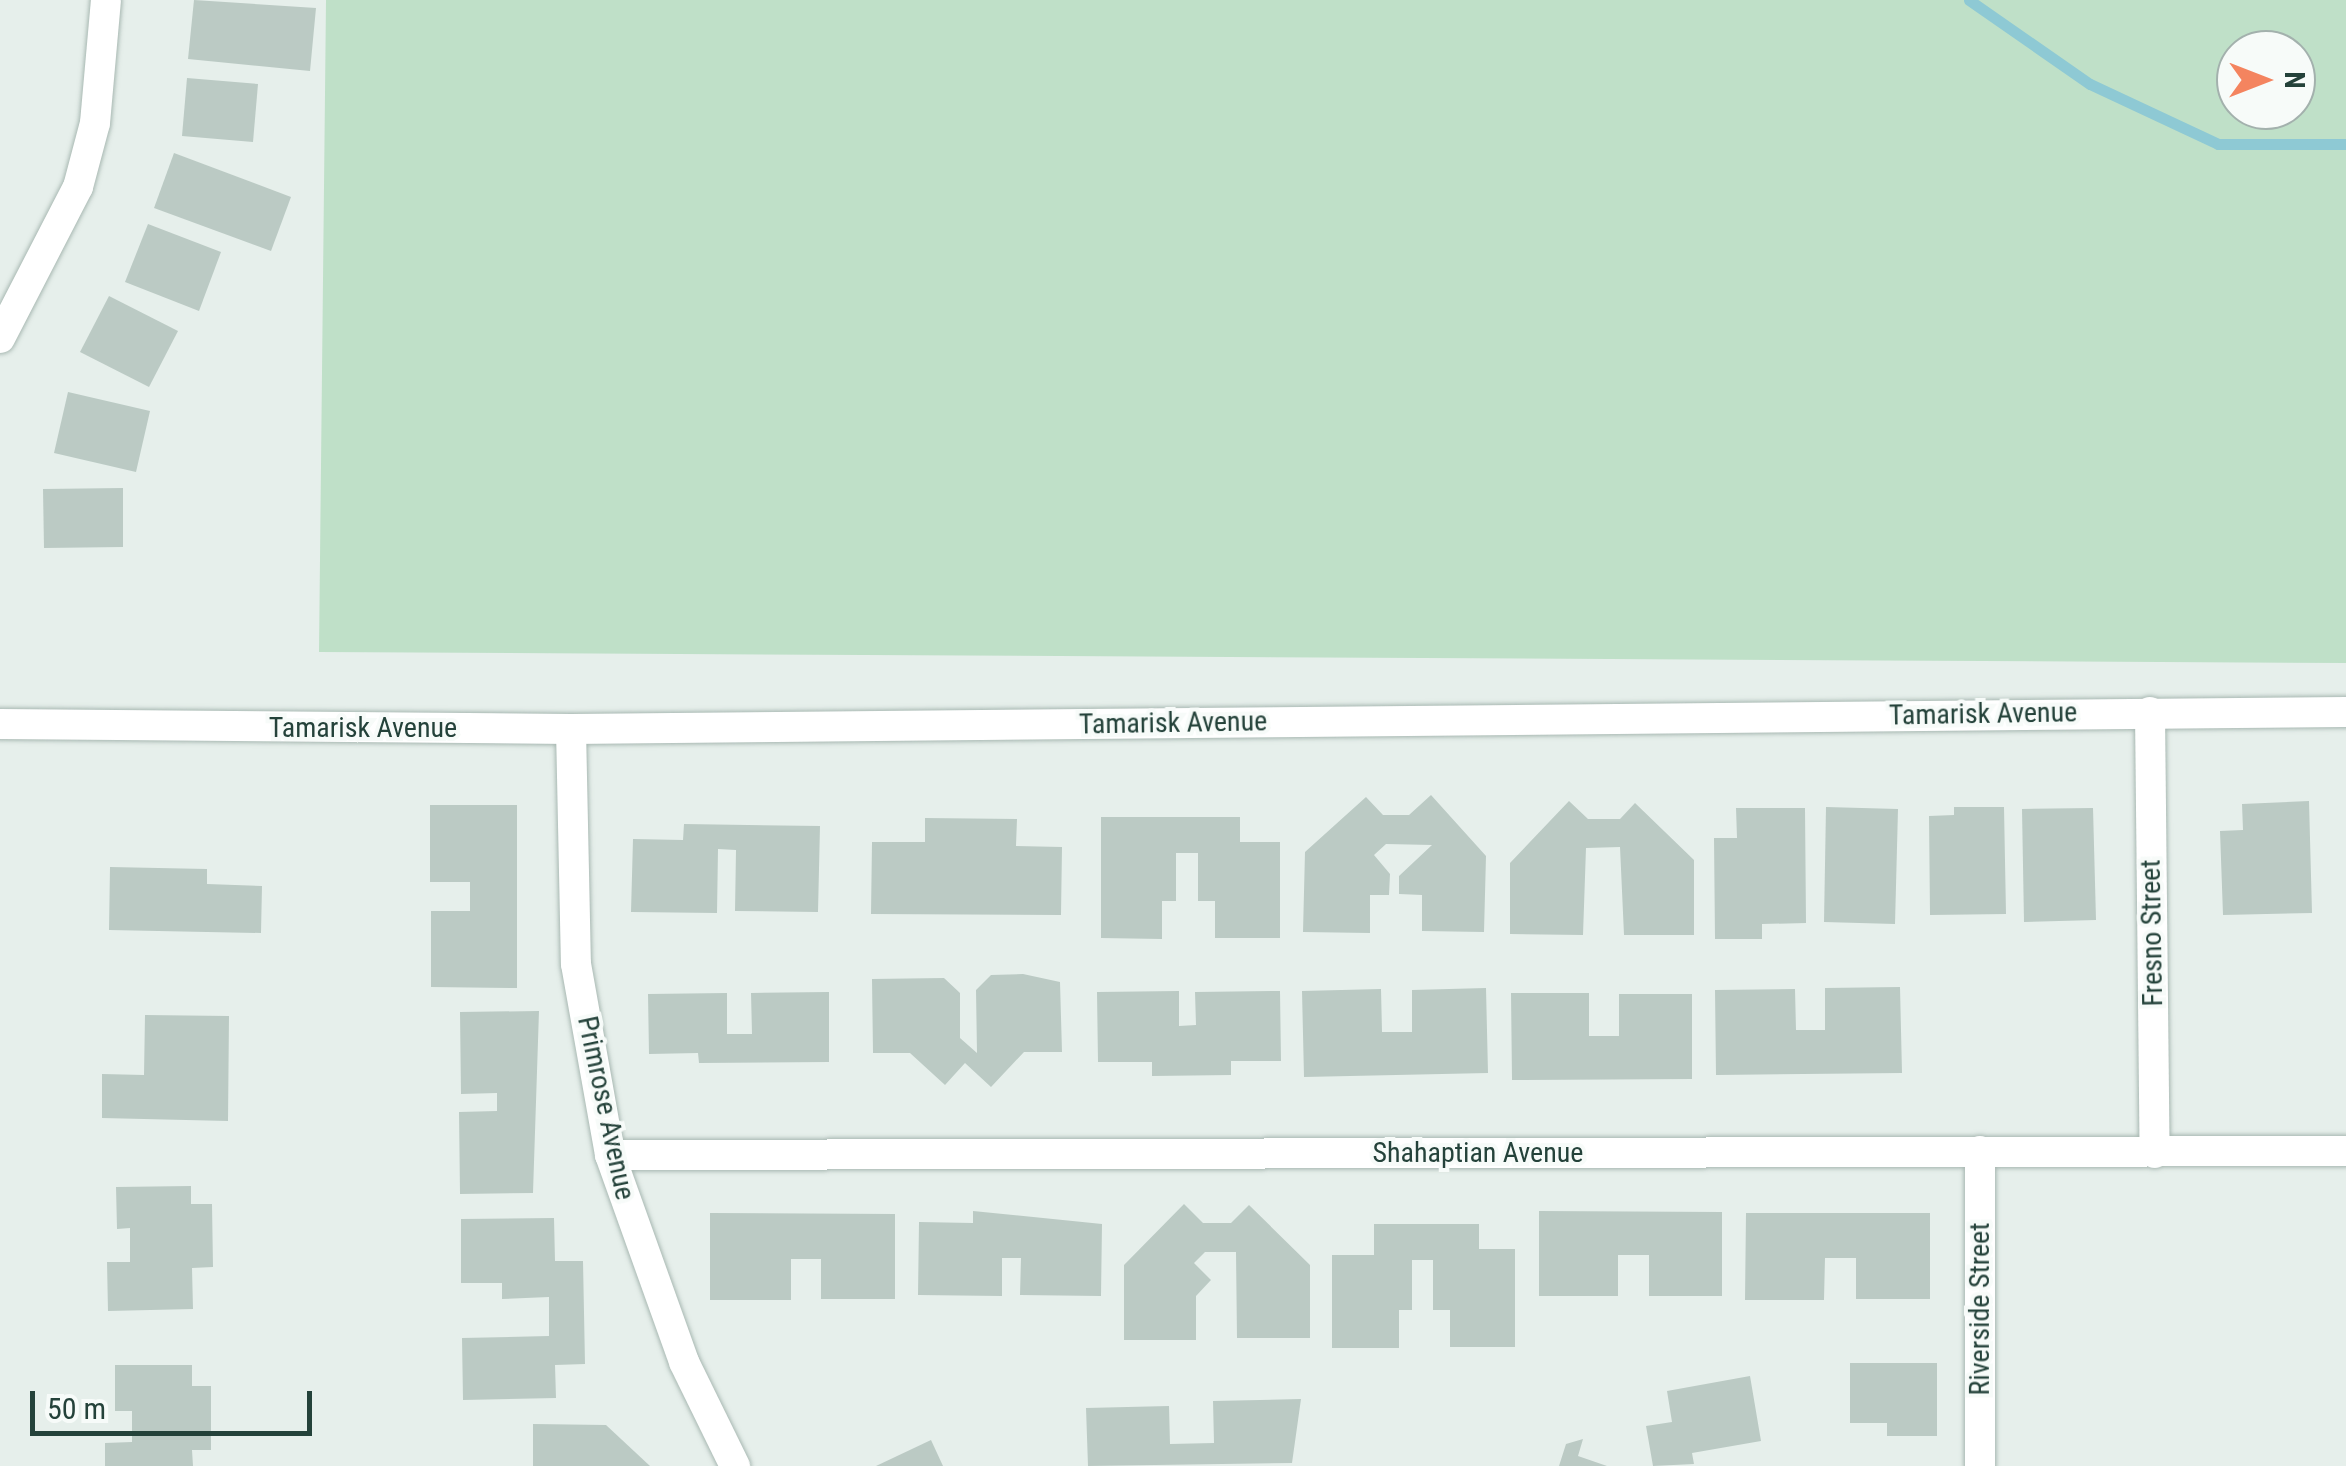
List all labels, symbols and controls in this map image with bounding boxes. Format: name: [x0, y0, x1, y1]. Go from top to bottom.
north arrow: [2216, 30, 2316, 130]
text: N: [2278, 71, 2311, 89]
street label: Tamarisk Avenue: [1889, 696, 2077, 732]
street label: Tamarisk Avenue: [1079, 705, 1267, 741]
street label: Tamarisk Avenue: [269, 711, 457, 745]
street label: Fresno Street: [2134, 859, 2170, 1007]
street label: Primrose Avenue: [570, 1013, 642, 1203]
street label: Shahaptian Avenue: [1373, 1136, 1583, 1170]
street label: Riverside Street: [1963, 1223, 1997, 1395]
scale bar: [35, 1371, 318, 1433]
text: 50 m: [47, 1391, 106, 1426]

